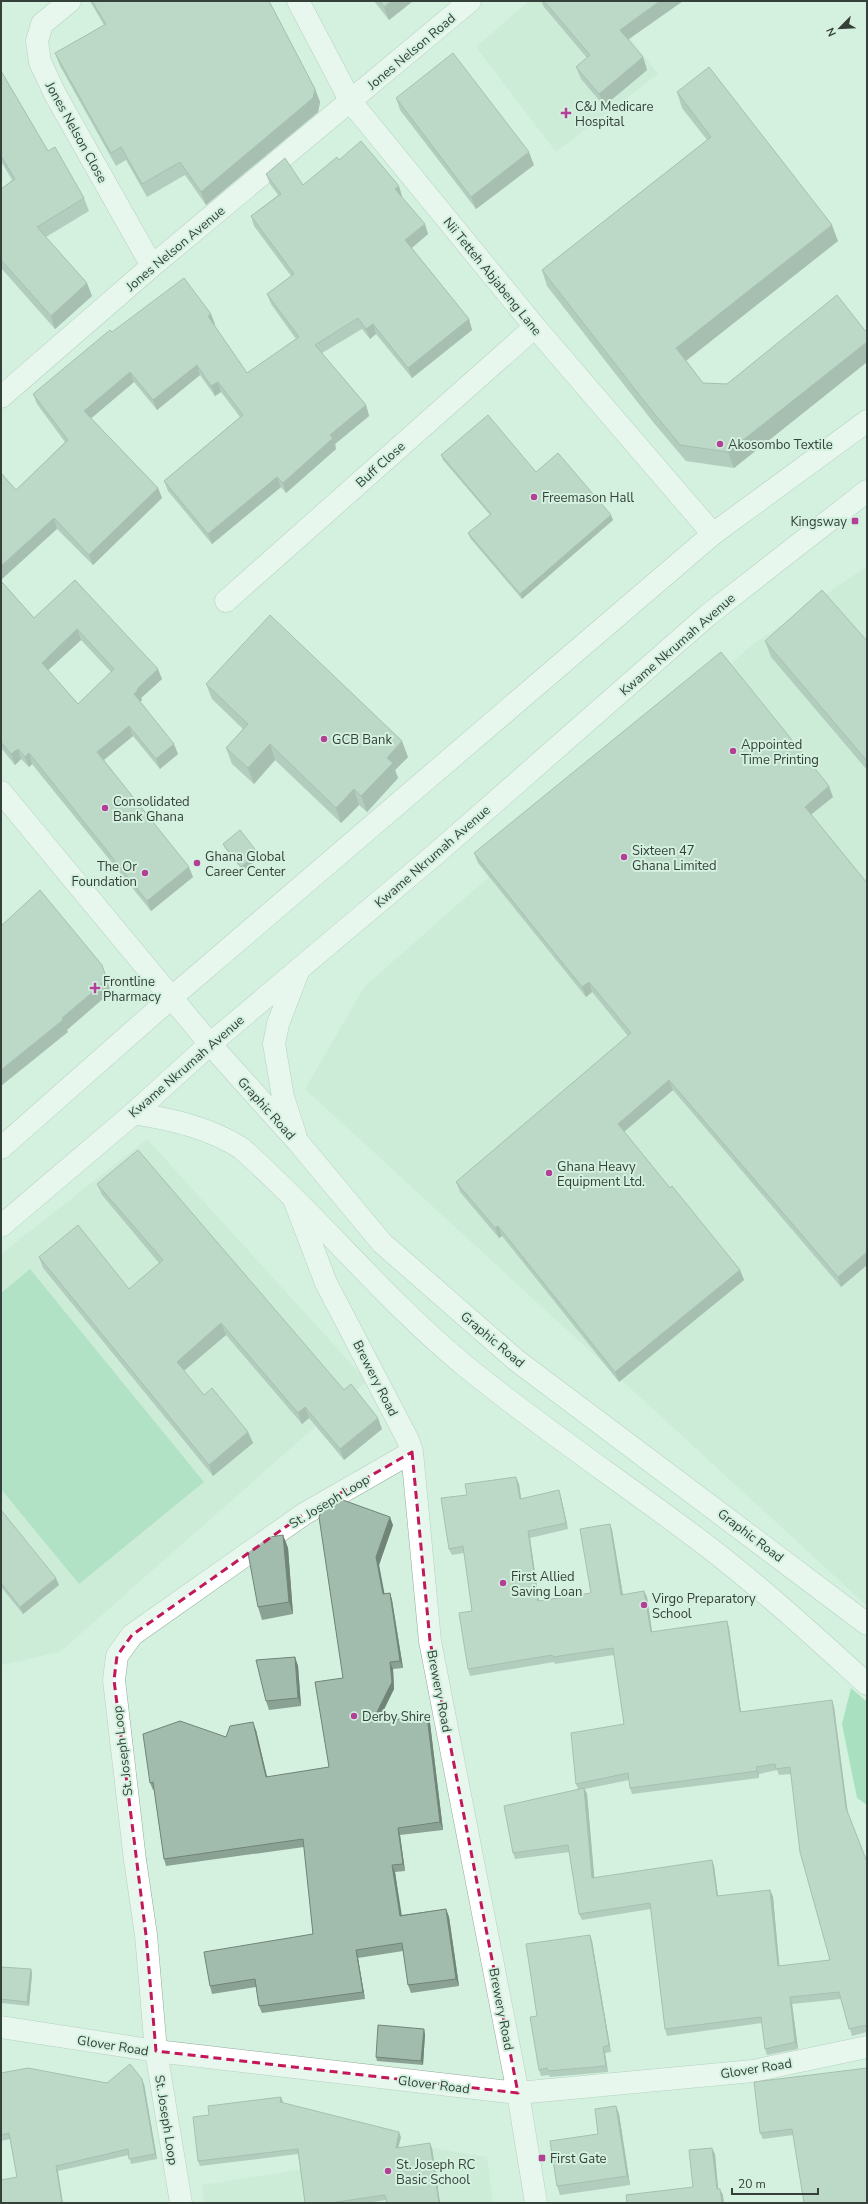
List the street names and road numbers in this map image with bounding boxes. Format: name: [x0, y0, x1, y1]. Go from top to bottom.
street label: Jones Nelson Road: [363, 9, 460, 95]
street label: Jones Nelson Close: [40, 78, 111, 186]
street label: Jones Nelson Avenue: [122, 202, 229, 296]
street label: Nii Tetteh Abjabeng Lane: [439, 214, 546, 340]
street label: Buff Close: [352, 438, 409, 492]
street label: Kwame Nkrumah Avenue: [616, 589, 739, 700]
street label: Kwame Nkrumah Avenue: [371, 801, 494, 912]
street label: Kwame Nkrumah Avenue: [125, 1011, 248, 1122]
street label: Graphic Road: [233, 1073, 299, 1144]
street label: Graphic Road: [456, 1308, 528, 1372]
street label: Brewery Road: [348, 1337, 402, 1420]
street label: St. Joseph Loop: [286, 1471, 373, 1533]
street label: Graphic Road: [714, 1505, 787, 1567]
street label: Brewery Road: [422, 1649, 456, 1734]
street label: St. Joseph Loop: [109, 1705, 137, 1797]
street label: Brewery Road: [484, 1967, 518, 2052]
street label: Glover Road: [76, 2031, 150, 2061]
street label: Glover Road: [719, 2054, 793, 2084]
street label: Glover Road: [397, 2072, 471, 2098]
street label: St. Joseph Loop: [150, 2074, 182, 2166]

